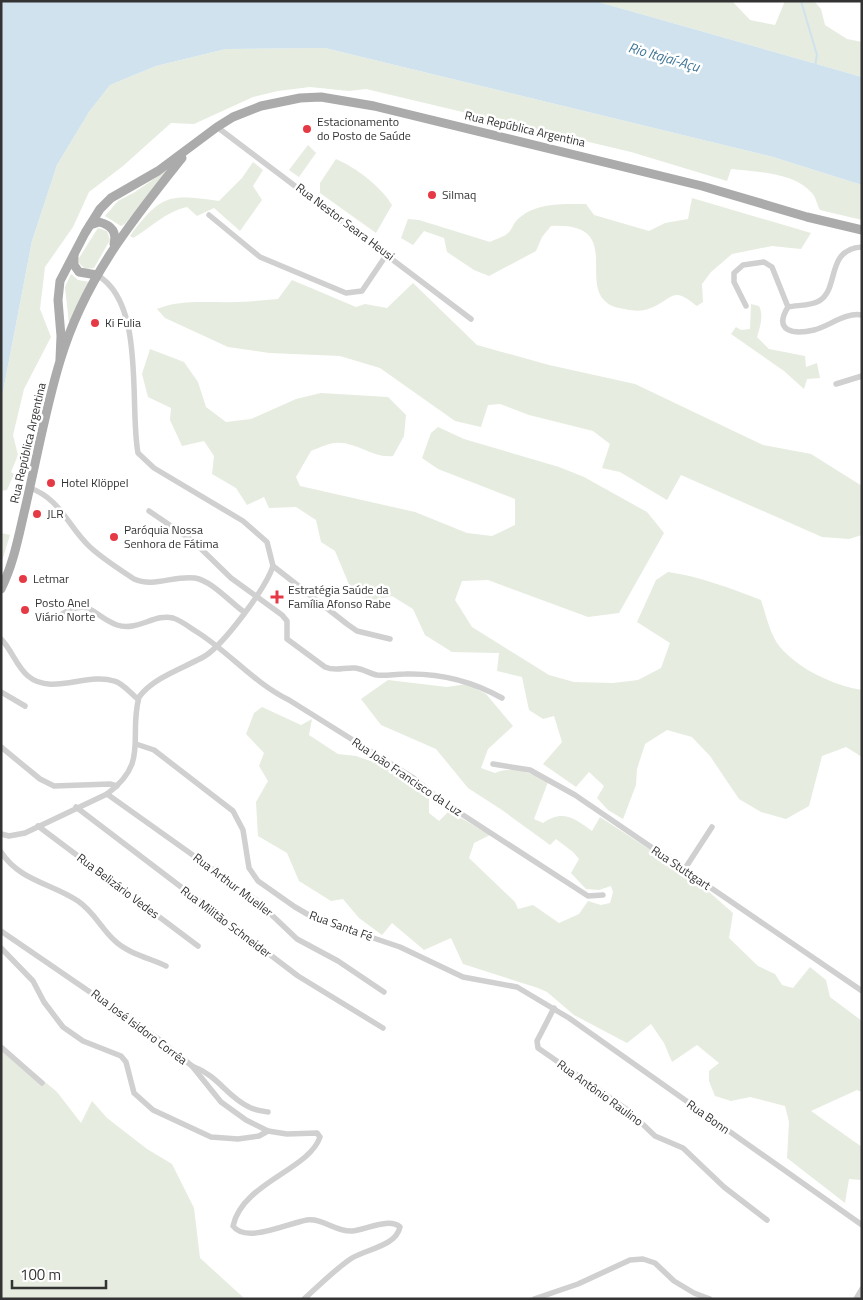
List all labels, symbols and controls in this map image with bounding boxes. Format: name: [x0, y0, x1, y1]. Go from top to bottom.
water label: Rio Itajaí-Açu: [626, 36, 703, 77]
street label: Rua República Argentina: [463, 105, 587, 152]
place label: Estacionamento do Posto de Saúde: [317, 112, 411, 145]
marker: Estacionamento do Posto de Saúde: [301, 123, 313, 135]
street label: Rua Nestor Seara Heusi: [292, 178, 399, 265]
place label: Silmaq: [442, 185, 476, 204]
marker: Silmaq: [426, 189, 438, 201]
place label: Ki Fulia: [105, 313, 141, 332]
marker: Ki Fulia: [89, 317, 101, 329]
street label: Rua República Argentina: [4, 381, 51, 505]
place label: Hotel Klöppel: [61, 473, 128, 492]
marker: Hotel Klöppel: [45, 477, 57, 489]
place label: JLR: [47, 504, 64, 523]
marker: JLR: [31, 508, 43, 520]
place label: Paróquia Nossa Senhora de Fátima: [124, 520, 218, 553]
marker: Paróquia Nossa Senhora de Fátima: [108, 531, 120, 543]
place label: Letmar: [33, 569, 69, 588]
marker: Letmar: [17, 573, 29, 585]
place label: Estratégia Saúde da Família Afonso Rabe: [288, 580, 391, 613]
marker: Estratégia Saúde da Família Afonso Rabe: [270, 590, 284, 604]
place label: Posto Anel Viário Norte: [35, 593, 95, 626]
marker: Posto Anel Viário Norte: [19, 604, 31, 616]
street label: Rua João Francisco da Luz: [348, 732, 466, 821]
street label: Rua Stuttgart: [648, 841, 716, 895]
street label: Rua Belizário Vedes: [73, 848, 164, 923]
street label: Rua Arthur Mueller: [189, 848, 277, 921]
street label: Rua Militão Schneider: [177, 881, 276, 962]
street label: Rua Santa Fé: [307, 905, 376, 946]
street label: Rua José Isidoro Corrêa: [87, 984, 191, 1069]
street label: Rua Antônio Raulino: [553, 1055, 647, 1130]
street label: Rua Bonn: [683, 1095, 734, 1138]
scale bar: [12, 1258, 106, 1290]
text: 100 m: [20, 1263, 61, 1286]

